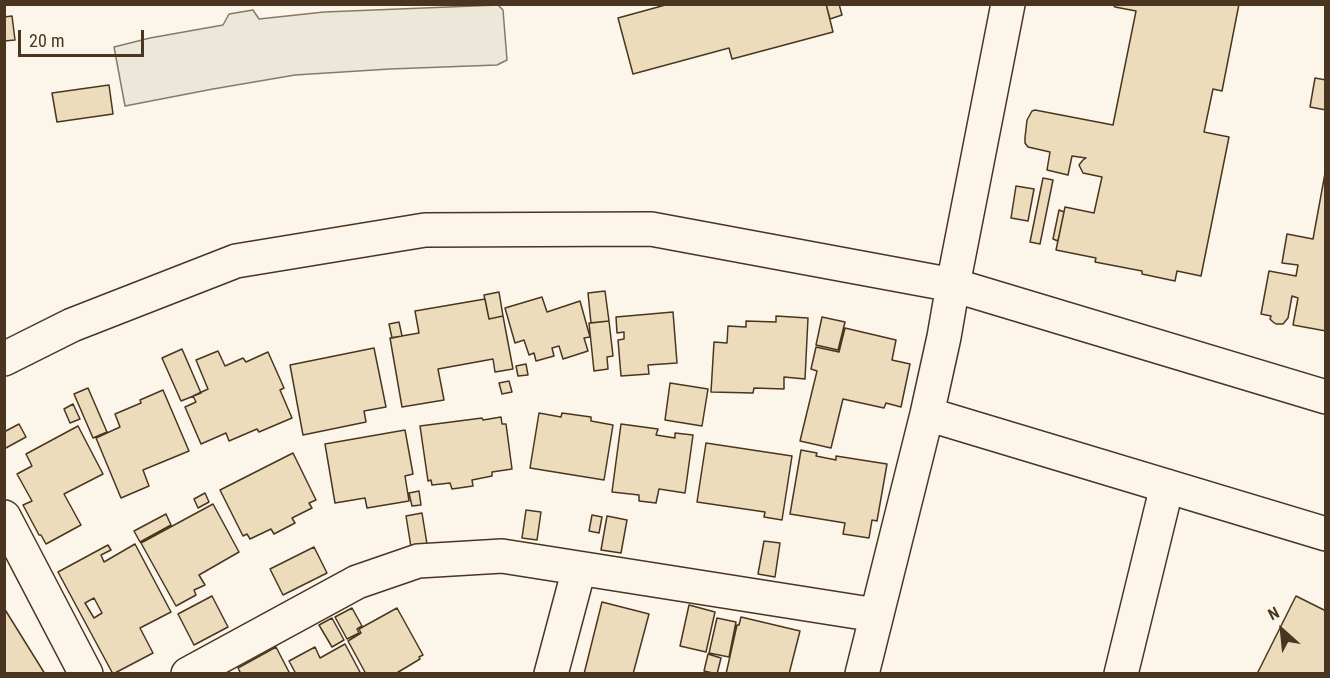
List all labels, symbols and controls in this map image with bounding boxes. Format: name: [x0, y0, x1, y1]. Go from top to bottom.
scale bar: [21, 18, 147, 56]
text: 20 m: [29, 30, 64, 51]
north arrow: [1252, 600, 1312, 660]
text: N: [1265, 603, 1282, 624]

